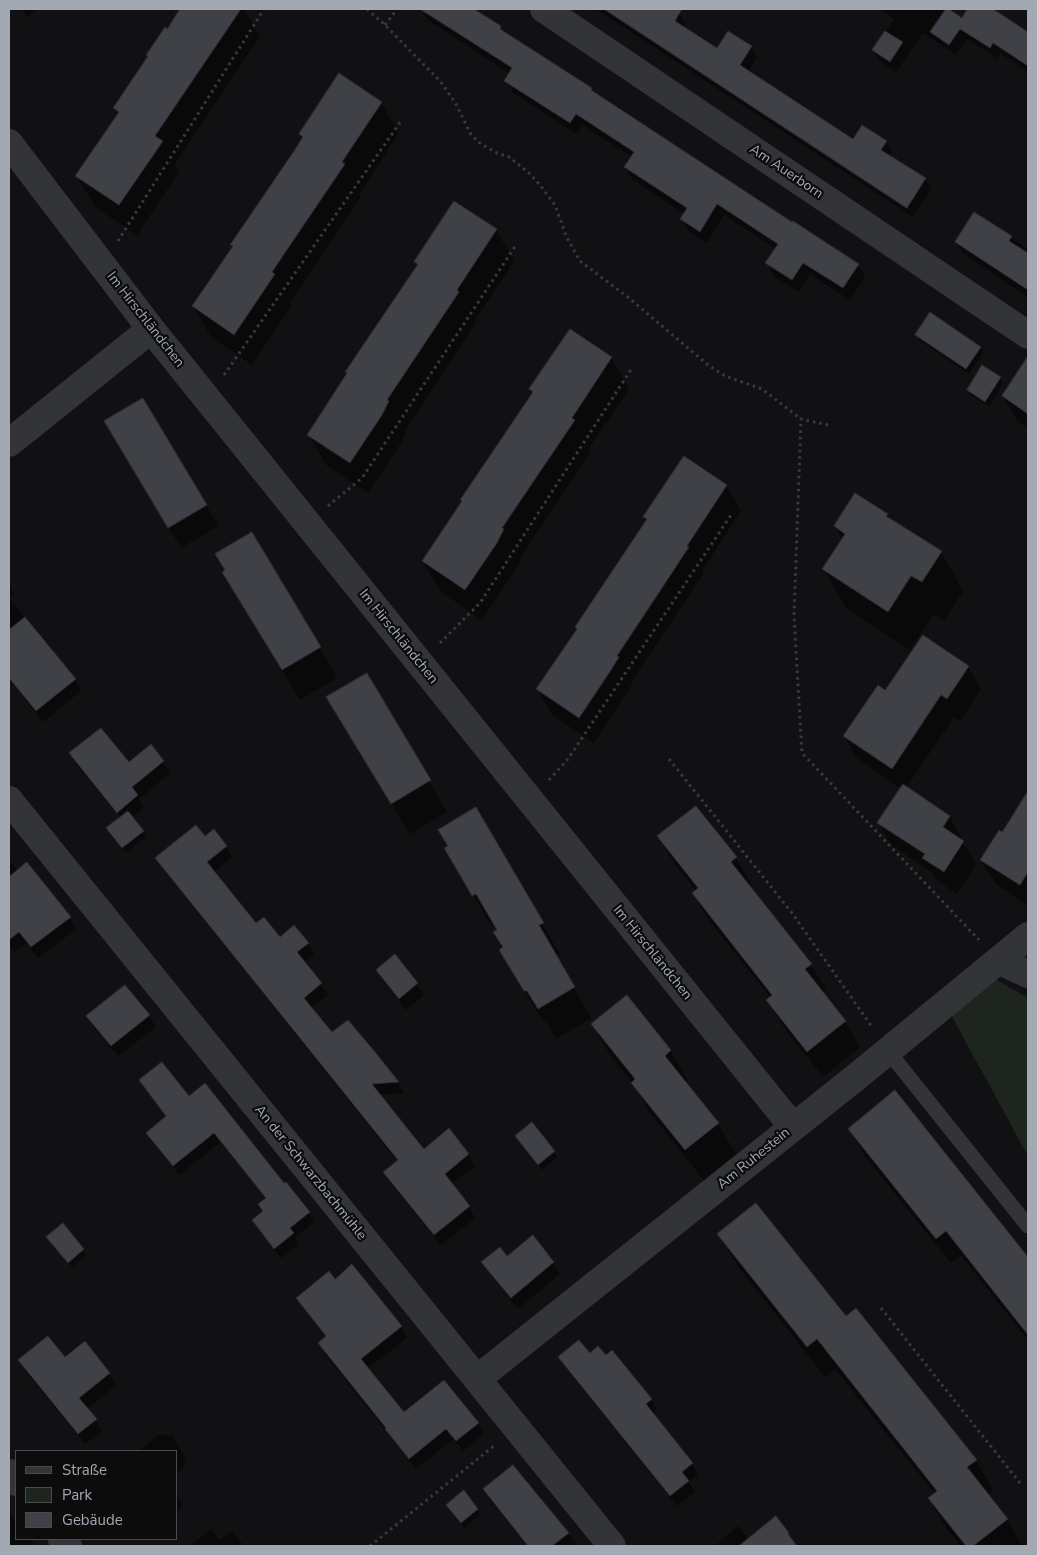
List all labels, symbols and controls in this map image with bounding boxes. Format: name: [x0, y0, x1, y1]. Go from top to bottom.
street label: Am Auerborn: [746, 141, 826, 203]
street label: Im Hirschländchen: [102, 269, 188, 371]
street label: Im Hirschländchen: [355, 586, 441, 688]
street label: Im Hirschländchen: [609, 902, 695, 1004]
street label: An der Schwarzbachmühle: [250, 1102, 370, 1244]
street label: Am Ruhestein: [714, 1125, 794, 1193]
legend: [15, 1450, 178, 1540]
text: Straße: [62, 1460, 107, 1480]
text: Park: [62, 1485, 92, 1505]
text: Gebäude: [62, 1510, 123, 1530]

